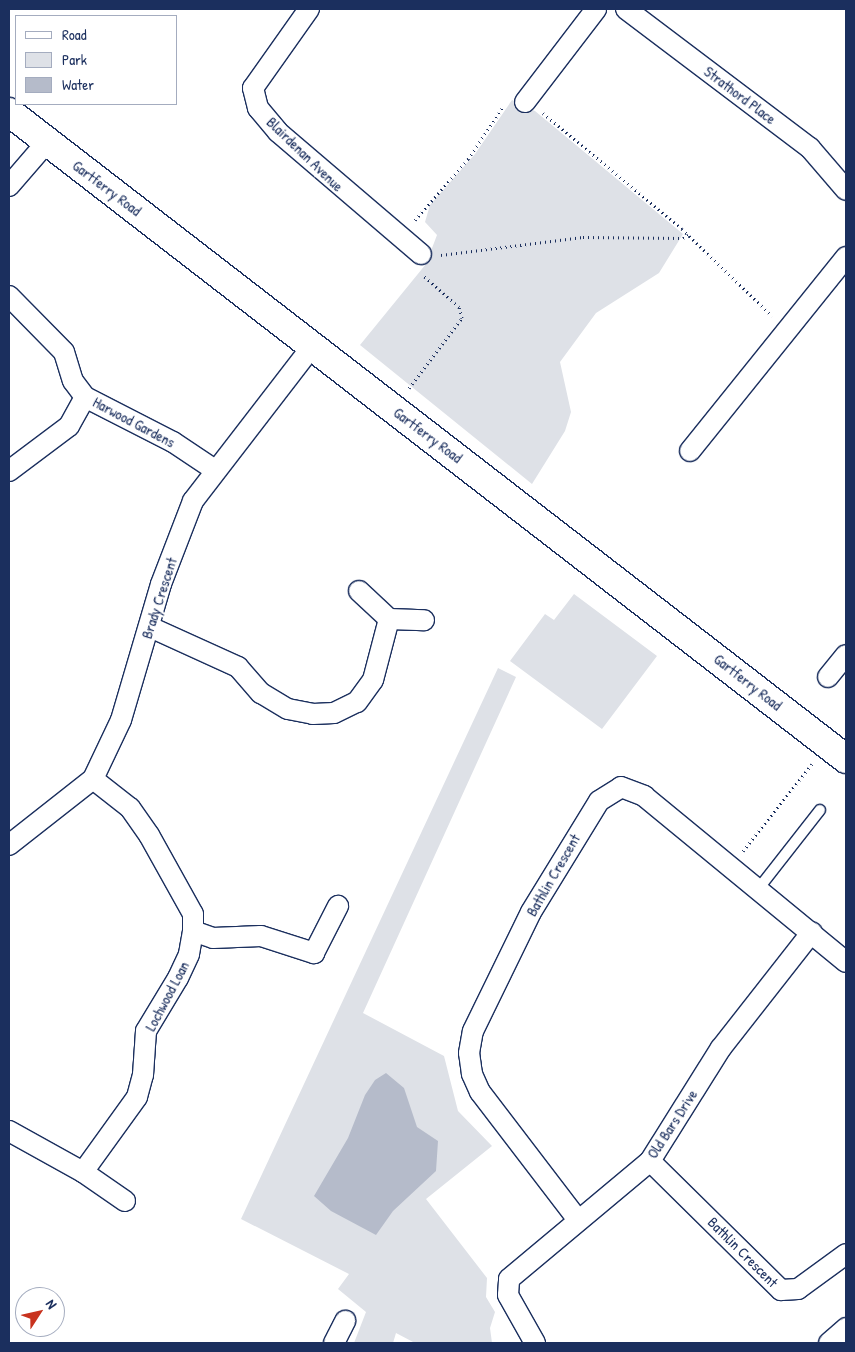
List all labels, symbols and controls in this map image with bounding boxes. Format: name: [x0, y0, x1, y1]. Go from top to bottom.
legend: [15, 15, 178, 105]
text: Road: [62, 24, 87, 45]
text: Park: [62, 49, 87, 70]
street label: Strathord Place: [701, 62, 779, 128]
text: Water: [62, 74, 94, 95]
street label: Blairdenan Avenue: [263, 113, 347, 195]
street label: Gartferry Road: [69, 156, 145, 220]
street label: Harwood Gardens: [90, 393, 178, 451]
street label: Gartferry Road: [390, 403, 466, 467]
street label: Brady Crescent: [137, 555, 181, 641]
street label: Gartferry Road: [710, 650, 786, 714]
street label: Bathlin Crescent: [522, 831, 584, 919]
street label: Lochwood Loan: [141, 958, 193, 1034]
street label: Old Bars Drive: [643, 1086, 701, 1162]
street label: Bathlin Crescent: [704, 1213, 782, 1291]
north arrow: [15, 1287, 65, 1337]
text: N: [42, 1295, 62, 1312]

